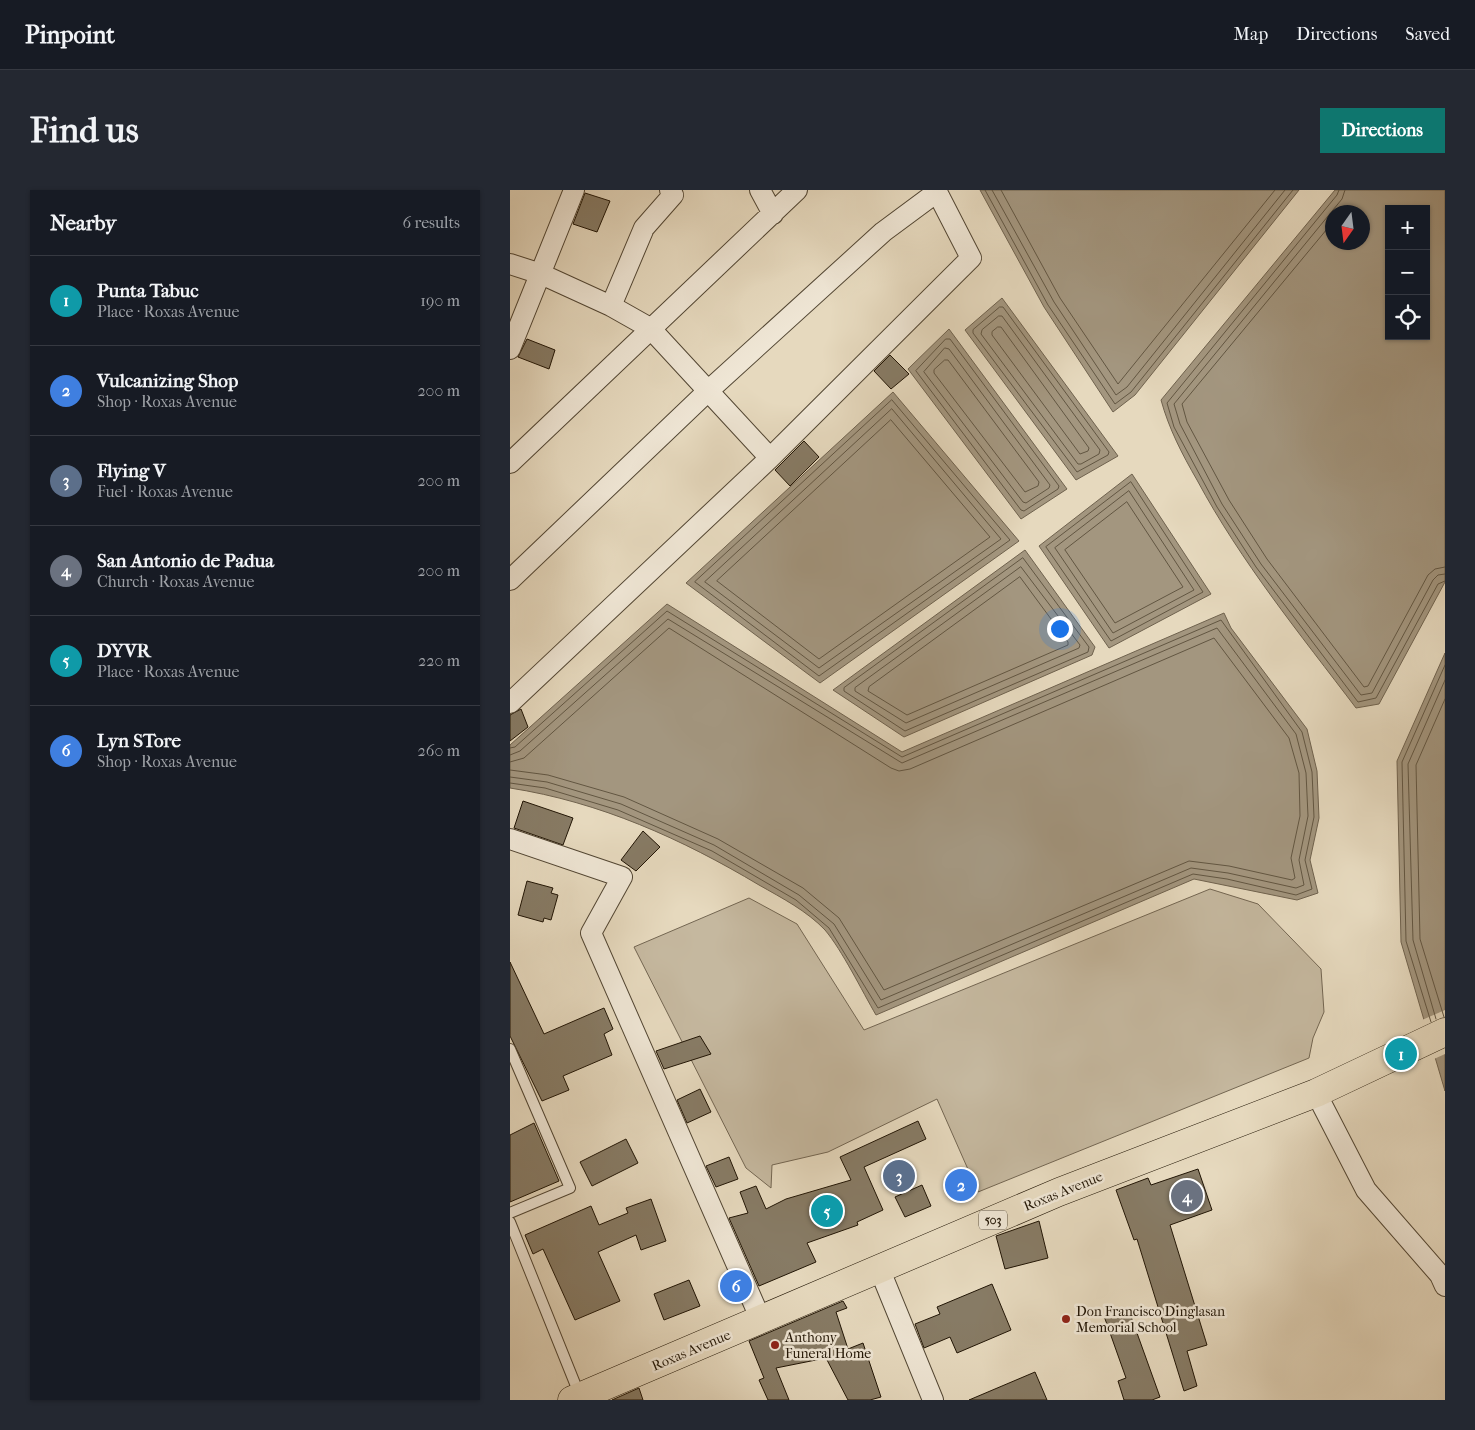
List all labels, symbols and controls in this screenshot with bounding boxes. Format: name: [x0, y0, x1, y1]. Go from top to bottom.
text: Pinpoint: [25, 21, 115, 49]
text: Map: [1234, 24, 1268, 45]
text: Directions: [1296, 24, 1377, 45]
text: Saved: [1405, 24, 1450, 45]
button: Directions: [1320, 108, 1445, 153]
text: Find us: [30, 110, 139, 151]
north arrow: [1325, 205, 1370, 250]
map controls: [1385, 205, 1430, 340]
button: +: [1385, 205, 1430, 250]
text: Nearby: [50, 211, 116, 235]
text: 6 results: [402, 213, 460, 232]
button: −: [1385, 250, 1430, 295]
text: Punta Tabuc: [97, 280, 199, 302]
text: 1: [63, 291, 69, 310]
text: 190 m: [420, 291, 460, 310]
button: locate: [1385, 295, 1430, 340]
text: Place · Roxas Avenue: [97, 302, 239, 321]
text: Vulcanizing Shop: [97, 370, 238, 392]
text: 2: [62, 381, 70, 400]
text: 200 m: [417, 381, 460, 400]
text: Shop · Roxas Avenue: [97, 392, 237, 411]
text: Flying V: [97, 460, 166, 482]
text: 3: [63, 471, 69, 490]
text: 200 m: [417, 471, 460, 490]
text: Fuel · Roxas Avenue: [97, 482, 233, 501]
text: San Antonio de Padua: [97, 550, 274, 572]
text: 4: [61, 561, 71, 580]
text: 200 m: [417, 561, 460, 580]
text: Church · Roxas Avenue: [97, 572, 254, 591]
your location: [1047, 616, 1073, 642]
text: DYVR: [97, 640, 150, 662]
text: 5: [63, 651, 69, 670]
text: 220 m: [418, 651, 460, 670]
text: Place · Roxas Avenue: [97, 662, 239, 681]
text: Lyn STore: [97, 730, 181, 752]
text: 6: [62, 741, 70, 760]
text: 260 m: [418, 741, 460, 760]
text: Shop · Roxas Avenue: [97, 752, 237, 771]
pin: 1: [1385, 1035, 1417, 1073]
pin: 3: [883, 1157, 915, 1195]
pin: 2: [945, 1166, 977, 1204]
street label: Roxas Avenue: [1021, 1168, 1105, 1215]
pin: 4: [1171, 1177, 1203, 1215]
pin: 5: [811, 1192, 843, 1230]
road number: 503: [979, 1210, 1007, 1230]
pin: 6: [720, 1267, 752, 1305]
place label: Don Francisco Dinglasan Memorial School: [1076, 1303, 1225, 1336]
marker: Don Francisco Dinglasan Memorial School: [1060, 1313, 1072, 1325]
street label: Roxas Avenue: [649, 1326, 733, 1375]
place label: Anthony Funeral Home: [784, 1329, 871, 1362]
marker: Anthony Funeral Home: [769, 1339, 781, 1351]

